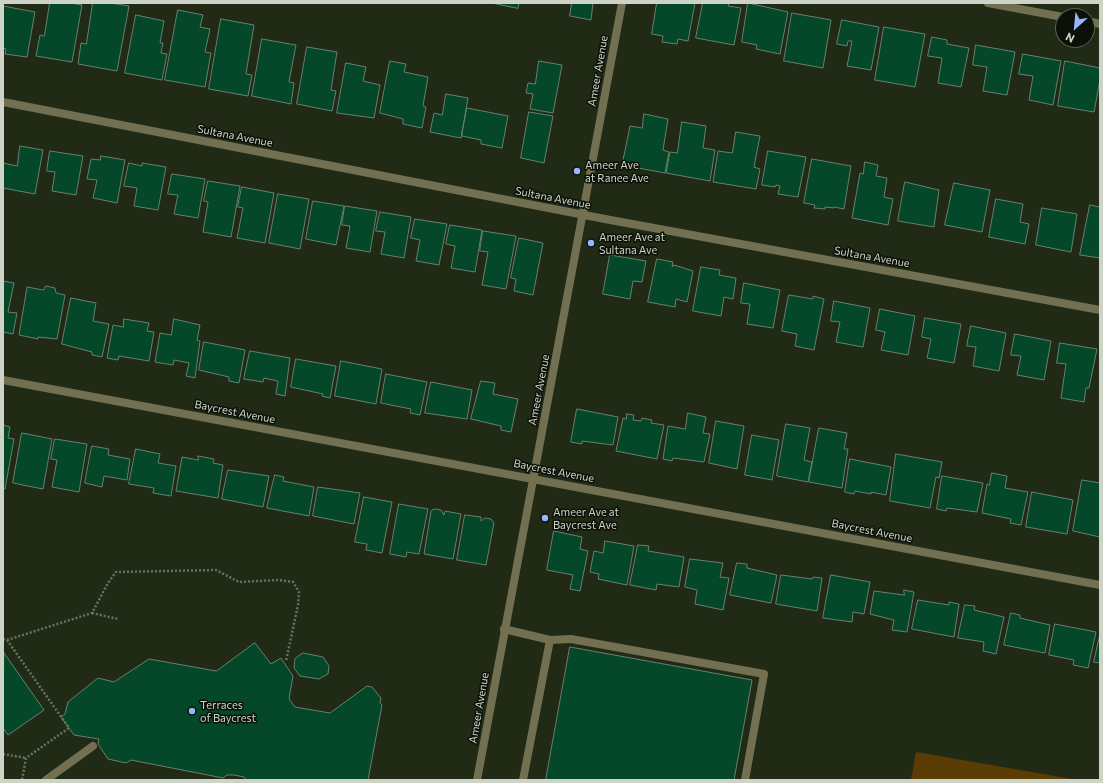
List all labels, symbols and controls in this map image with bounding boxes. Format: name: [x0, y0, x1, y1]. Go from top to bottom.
north arrow: [1055, 8, 1095, 48]
text: N: [1063, 31, 1076, 46]
street label: Ameer Avenue: [585, 34, 611, 108]
street label: Sultana Avenue: [196, 122, 274, 150]
place label: Ameer Ave at Ranee Ave: [585, 158, 649, 184]
marker: Ameer Ave at Ranee Ave: [572, 166, 582, 176]
street label: Sultana Avenue: [514, 184, 592, 212]
place label: Ameer Ave at Sultana Ave: [599, 230, 665, 256]
marker: Ameer Ave at Sultana Ave: [586, 238, 596, 248]
street label: Sultana Avenue: [833, 244, 911, 270]
street label: Ameer Avenue: [526, 353, 552, 427]
street label: Baycrest Avenue: [194, 398, 276, 426]
street label: Baycrest Avenue: [513, 457, 595, 485]
place label: Ameer Ave at Baycrest Ave: [553, 505, 619, 531]
marker: Ameer Ave at Baycrest Ave: [540, 513, 550, 523]
street label: Baycrest Avenue: [831, 517, 913, 545]
street label: Ameer Avenue: [466, 671, 492, 745]
place label: Terraces of Baycrest: [200, 698, 256, 724]
marker: Terraces of Baycrest: [187, 706, 197, 716]

